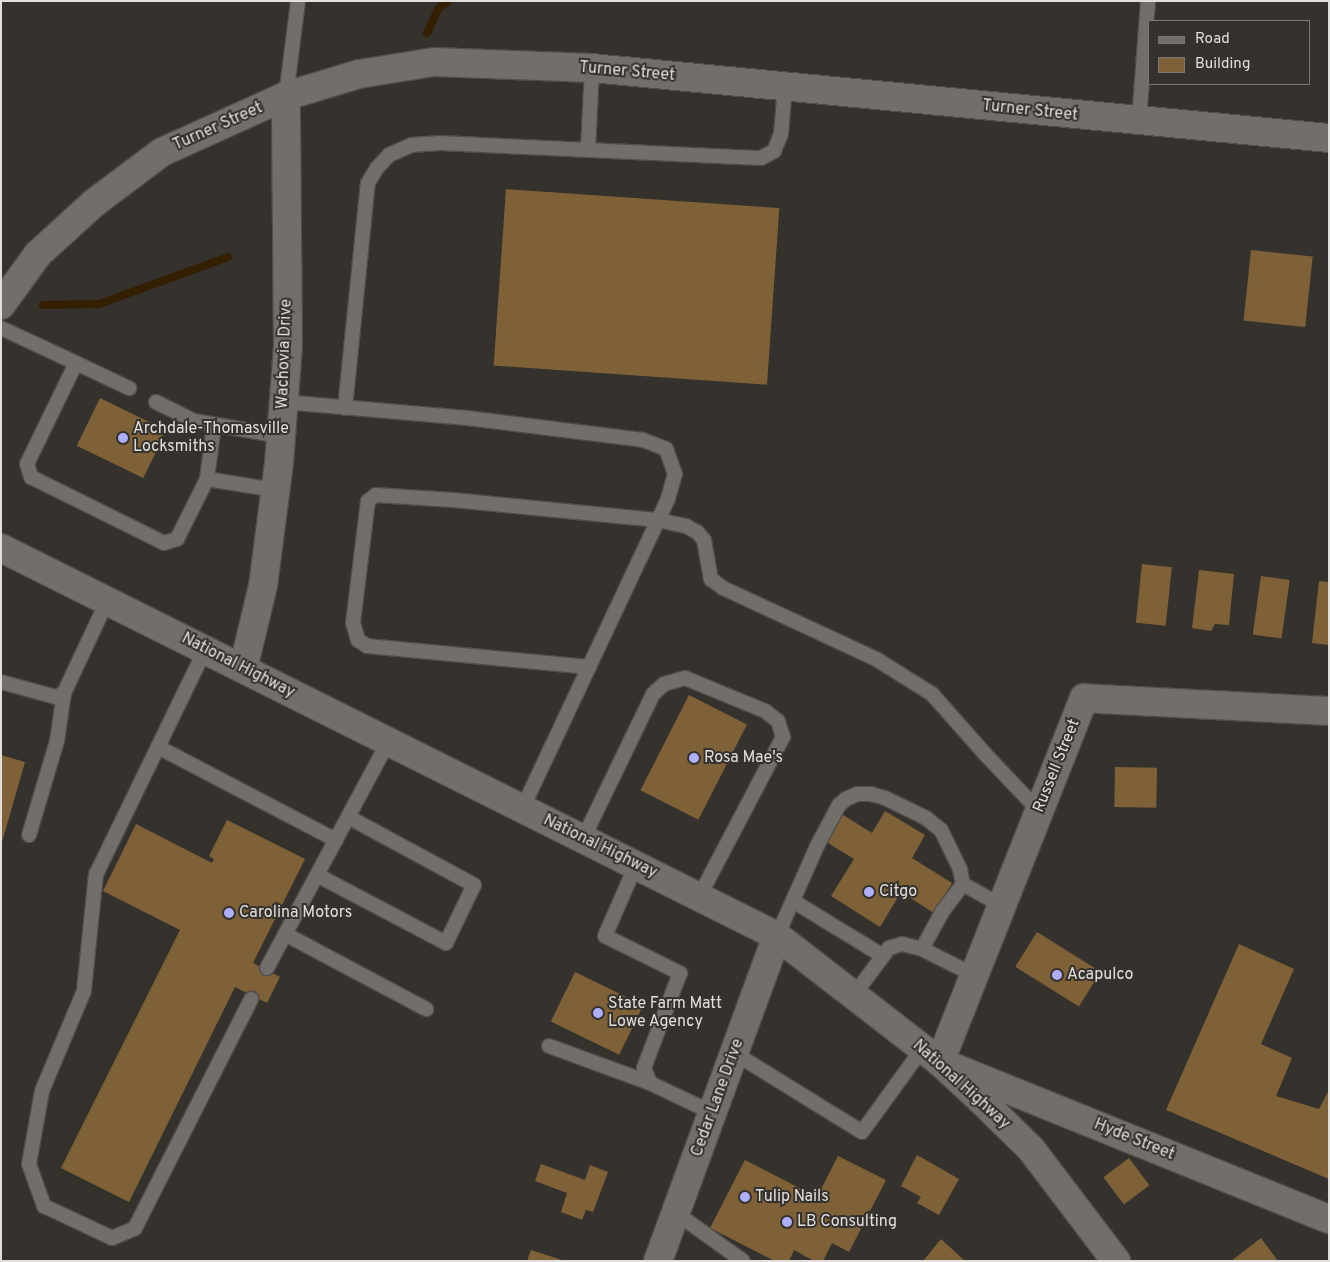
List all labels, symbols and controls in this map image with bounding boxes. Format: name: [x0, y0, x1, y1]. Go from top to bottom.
legend: [1148, 20, 1310, 85]
text: Road: [1195, 30, 1230, 49]
text: Building: [1195, 55, 1250, 74]
street label: Turner Street: [578, 58, 676, 86]
street label: Turner Street: [981, 96, 1079, 126]
street label: Turner Street: [170, 99, 266, 155]
street label: Wachovia Drive: [273, 299, 297, 409]
place label: Archdale-Thomasville Locksmiths: [133, 419, 289, 457]
marker: Archdale-Thomasville Locksmiths: [117, 432, 129, 444]
street label: National Highway: [178, 629, 298, 703]
street label: Russell Street: [1030, 716, 1084, 816]
place label: Rosa Mae's: [704, 748, 783, 768]
marker: Rosa Mae's: [688, 752, 700, 764]
street label: National Highway: [540, 811, 660, 883]
place label: Citgo: [879, 882, 917, 902]
marker: Citgo: [863, 886, 875, 898]
place label: Carolina Motors: [239, 903, 352, 923]
marker: Carolina Motors: [223, 907, 235, 919]
place label: Acapulco: [1067, 965, 1133, 985]
marker: Acapulco: [1051, 969, 1063, 981]
place label: State Farm Matt Lowe Agency: [608, 994, 722, 1032]
marker: State Farm Matt Lowe Agency: [592, 1007, 604, 1019]
street label: Cedar Lane Drive: [688, 1036, 748, 1160]
street label: National Highway: [908, 1036, 1014, 1134]
street label: Hyde Street: [1091, 1115, 1177, 1165]
place label: Tulip Nails: [755, 1187, 829, 1207]
marker: Tulip Nails: [739, 1191, 751, 1203]
place label: LB Consulting: [797, 1212, 897, 1232]
marker: LB Consulting: [781, 1216, 793, 1228]

